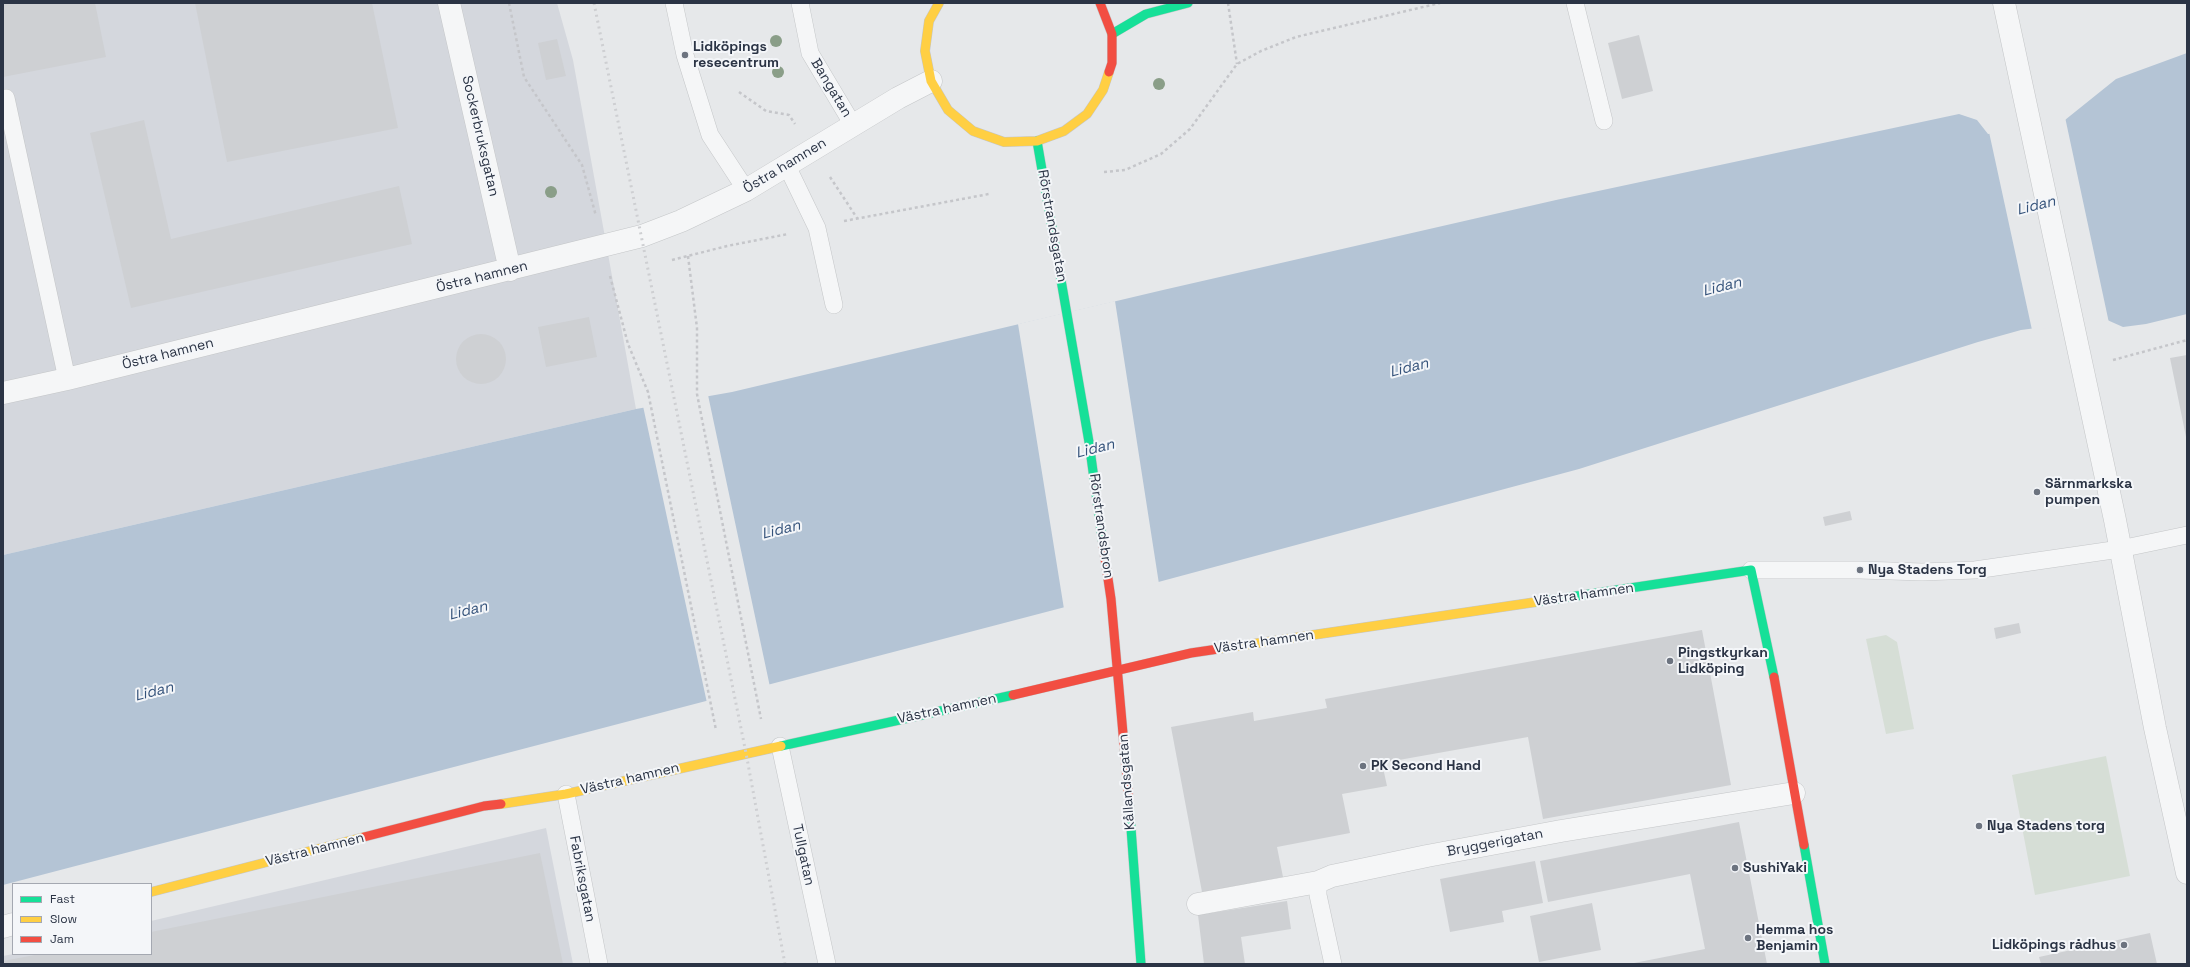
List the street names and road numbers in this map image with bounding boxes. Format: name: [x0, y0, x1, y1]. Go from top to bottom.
street label: Bangatan: [807, 56, 855, 120]
street label: Sockerbruksgatan: [458, 74, 502, 198]
street label: Östra hamnen: [740, 135, 830, 197]
street label: Rörstrandsgatan: [1034, 168, 1070, 284]
street label: Östra hamnen: [434, 257, 530, 297]
street label: Östra hamnen: [120, 334, 216, 374]
street label: Rörstrandsbron: [1085, 473, 1117, 579]
street label: Västra hamnen: [1533, 580, 1635, 610]
street label: Västra hamnen: [1213, 627, 1315, 657]
street label: Västra hamnen: [896, 690, 998, 728]
street label: Kållandsgatan: [1115, 733, 1139, 831]
street label: Västra hamnen: [579, 759, 681, 799]
street label: Tullgatan: [788, 823, 818, 887]
street label: Bryggerigatan: [1445, 825, 1545, 861]
street label: Västra hamnen: [264, 830, 366, 870]
street label: Fabriksgatan: [565, 834, 599, 924]

